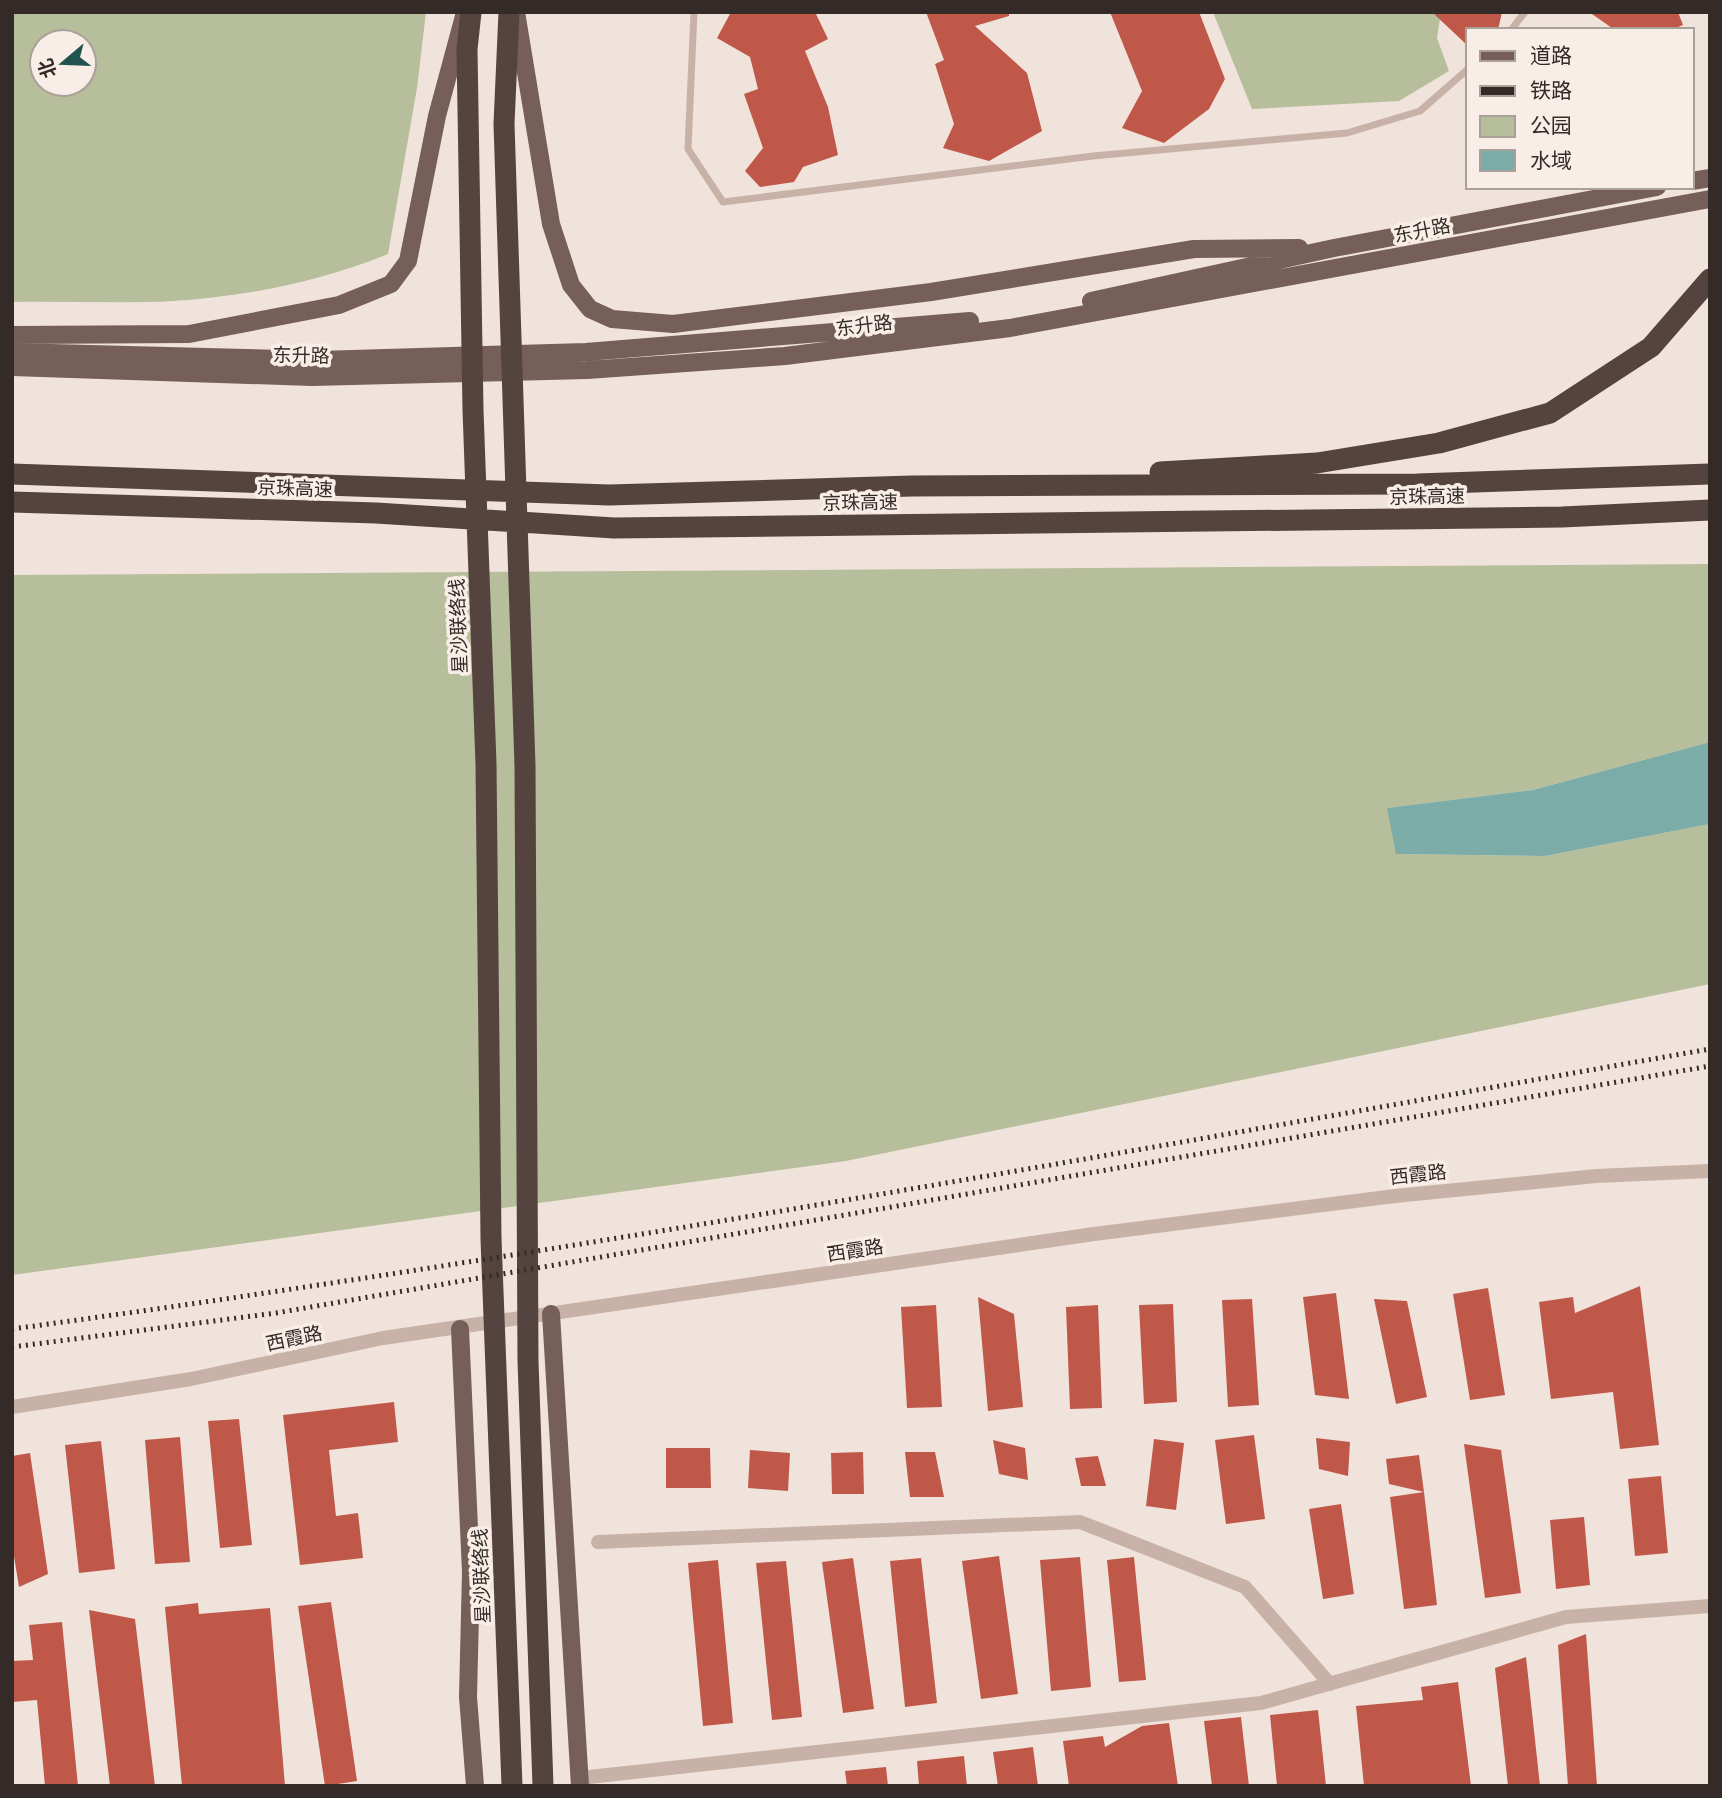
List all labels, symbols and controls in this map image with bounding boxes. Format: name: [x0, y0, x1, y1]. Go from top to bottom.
north arrow: [28, 28, 98, 98]
legend: [1466, 28, 1694, 189]
text: 道路: [1530, 42, 1572, 69]
text: 北: [32, 56, 61, 81]
text: 铁路: [1530, 77, 1572, 104]
text: 公园: [1530, 112, 1572, 139]
text: 水域: [1530, 147, 1572, 174]
street label: 东升路: [1392, 213, 1452, 247]
street label: 东升路: [834, 310, 894, 340]
street label: 东升路: [272, 343, 330, 367]
street label: 京珠高速: [257, 475, 333, 501]
street label: 京珠高速: [1389, 483, 1465, 509]
street label: 京珠高速: [822, 489, 898, 515]
street label: 星沙联络线: [444, 578, 472, 674]
street label: 西霞路: [1388, 1159, 1448, 1189]
street label: 西霞路: [825, 1234, 885, 1266]
street label: 西霞路: [264, 1320, 324, 1356]
street label: 星沙联络线: [467, 1528, 495, 1624]

